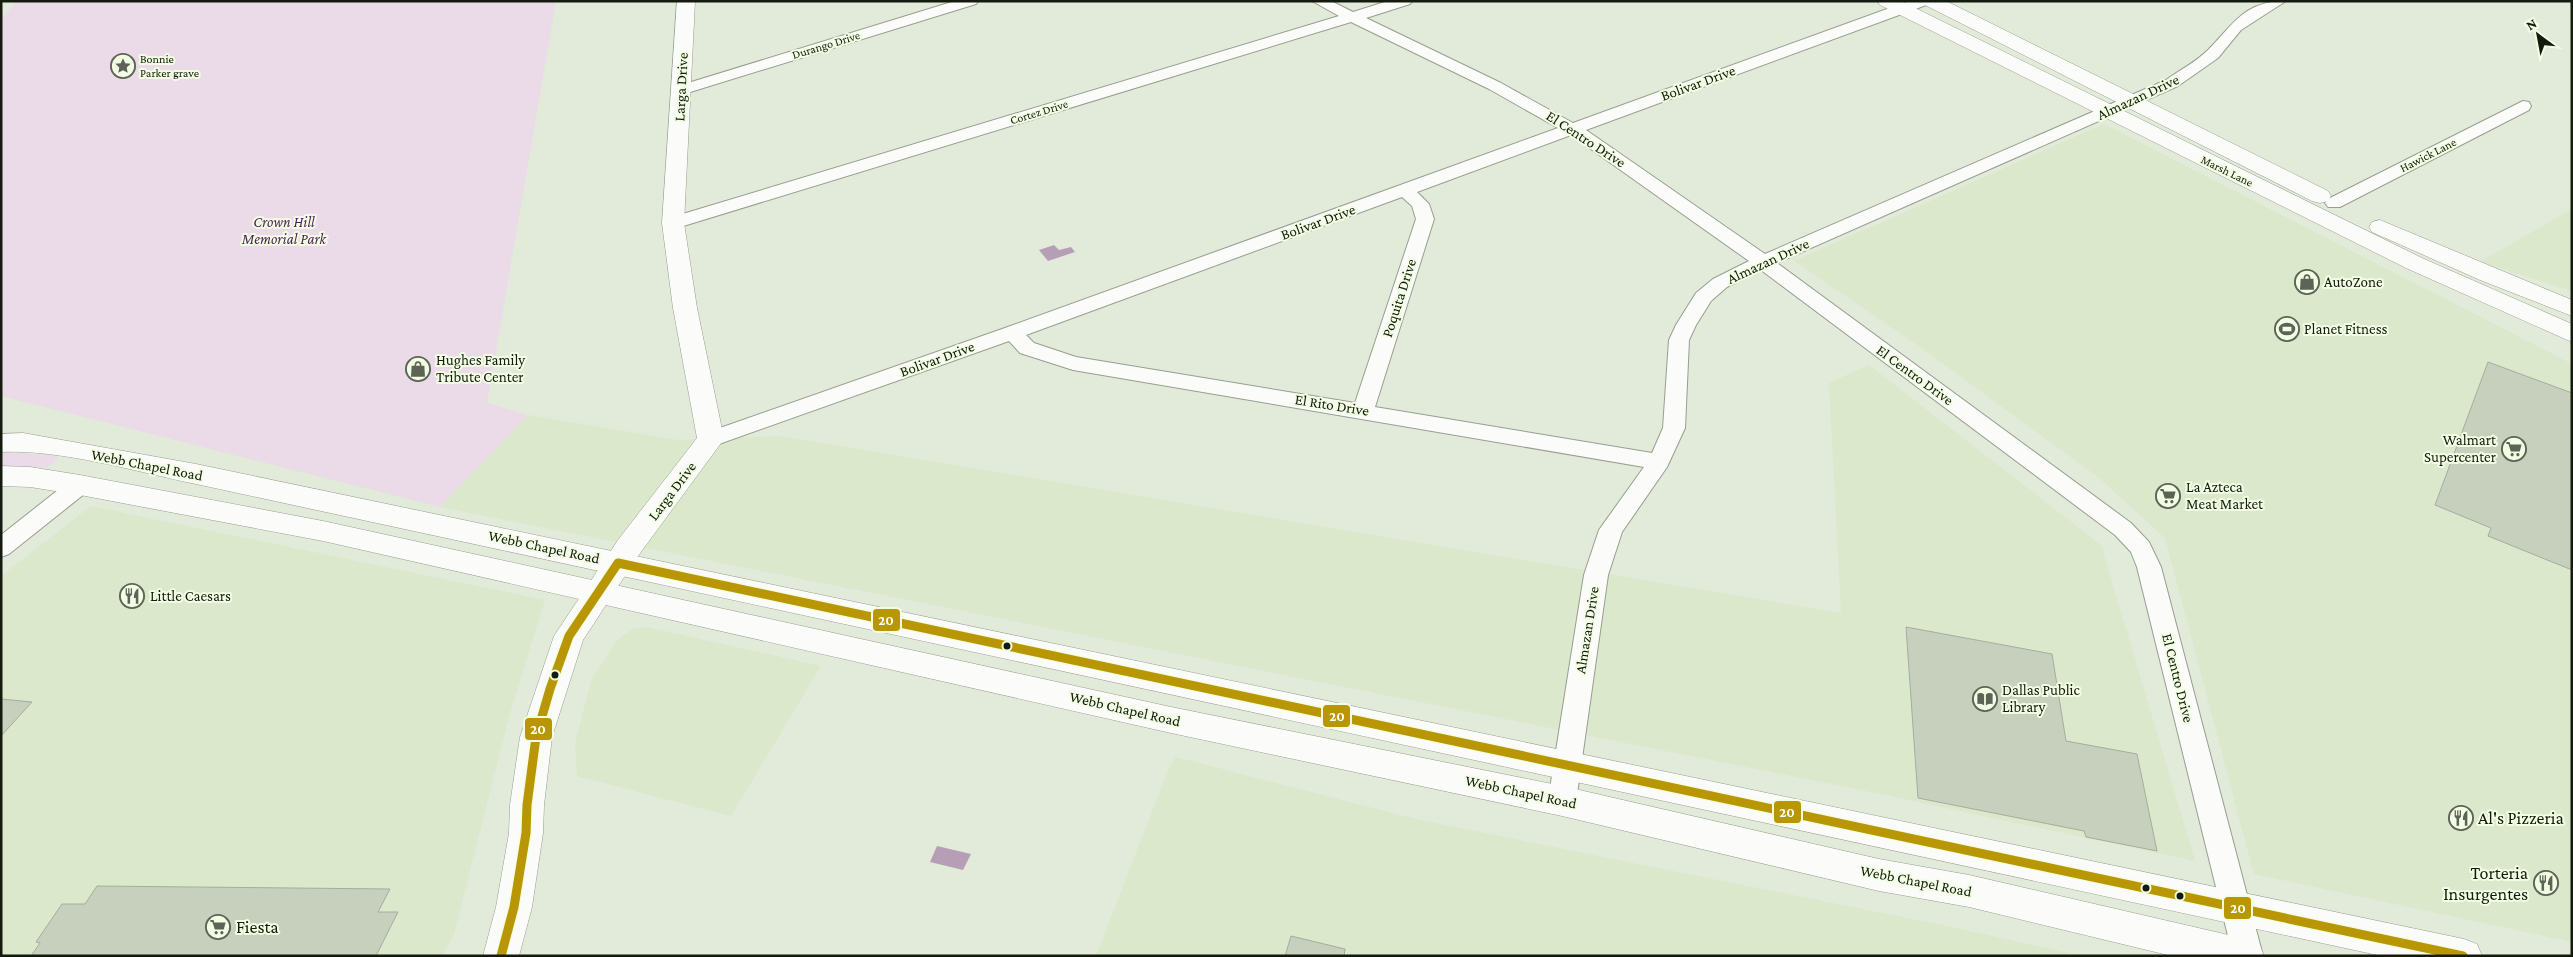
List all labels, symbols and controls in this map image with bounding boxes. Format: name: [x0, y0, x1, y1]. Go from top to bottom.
north arrow: [2513, 10, 2563, 60]
text: N: [2523, 14, 2540, 33]
street label: Durango Drive: [790, 28, 862, 62]
place label: Bonnie Parker grave: [140, 52, 199, 80]
street label: Larga Drive: [671, 52, 692, 122]
place icon: Bonnie Parker grave: [110, 53, 136, 79]
street label: Bolivar Drive: [1659, 62, 1738, 104]
street label: Almazan Drive: [2095, 71, 2182, 123]
street label: Cortez Drive: [1008, 97, 1070, 127]
street label: El Centro Drive: [1543, 107, 1629, 171]
street label: Hawick Lane: [2397, 135, 2459, 175]
street label: Marsh Lane: [2199, 152, 2255, 190]
street label: Bolivar Drive: [1279, 201, 1358, 243]
park label: Crown Hill Memorial Park: [241, 214, 328, 247]
street label: Almazan Drive: [1725, 235, 1812, 287]
street label: Poquita Drive: [1379, 256, 1420, 340]
shop icon: AutoZone: [2294, 269, 2320, 295]
place label: AutoZone: [2324, 274, 2383, 290]
sports icon: Planet Fitness: [2274, 316, 2300, 342]
place label: Planet Fitness: [2304, 321, 2388, 337]
street label: Bolivar Drive: [898, 338, 977, 380]
street label: El Centro Drive: [1873, 342, 1957, 409]
place label: Hughes Family Tribute Center: [436, 352, 525, 385]
shop icon: Hughes Family Tribute Center: [405, 356, 431, 382]
street label: El Rito Drive: [1294, 391, 1371, 419]
place label: Walmart Supercenter: [2424, 432, 2497, 466]
supermarket icon: Walmart Supercenter: [2501, 436, 2527, 462]
street label: Webb Chapel Road: [90, 446, 204, 485]
street label: Larga Drive: [645, 458, 700, 524]
place label: La Azteca Meat Market: [2186, 479, 2264, 512]
supermarket icon: La Azteca Meat Market: [2155, 483, 2181, 509]
street label: Webb Chapel Road: [487, 527, 601, 568]
restaurant icon: Little Caesars: [119, 583, 145, 609]
street label: Almazan Drive: [1572, 585, 1602, 675]
place label: Little Caesars: [150, 588, 231, 604]
line badge: 20: [872, 608, 901, 632]
text: 20: [878, 612, 894, 628]
street label: El Centro Drive: [2159, 632, 2197, 725]
unlabelled marker: [1002, 641, 1012, 651]
unlabelled marker: [550, 670, 560, 680]
place label: Dallas Public Library: [2002, 682, 2081, 716]
library icon: Dallas Public Library: [1972, 686, 1998, 712]
street label: Webb Chapel Road: [1068, 688, 1182, 731]
line badge: 20: [1322, 704, 1351, 728]
text: 20: [1329, 708, 1345, 724]
line badge: 20: [524, 717, 553, 741]
text: 20: [530, 721, 546, 737]
street label: Webb Chapel Road: [1464, 772, 1578, 813]
line badge: 20: [1773, 800, 1802, 824]
text: 20: [1779, 804, 1795, 820]
restaurant icon: Al's Pizzeria: [2448, 805, 2474, 831]
place label: Al's Pizzeria: [2478, 808, 2564, 828]
street label: Webb Chapel Road: [1859, 862, 1973, 901]
place label: Torteria Insurgentes: [2443, 863, 2528, 904]
restaurant icon: Torteria Insurgentes: [2533, 870, 2559, 896]
unlabelled marker: [2141, 883, 2151, 893]
unlabelled marker: [2175, 891, 2185, 901]
line badge: 20: [2223, 896, 2252, 920]
text: 20: [2230, 900, 2246, 916]
supermarket icon: Fiesta: [205, 914, 231, 940]
place label: Fiesta: [236, 917, 279, 937]

